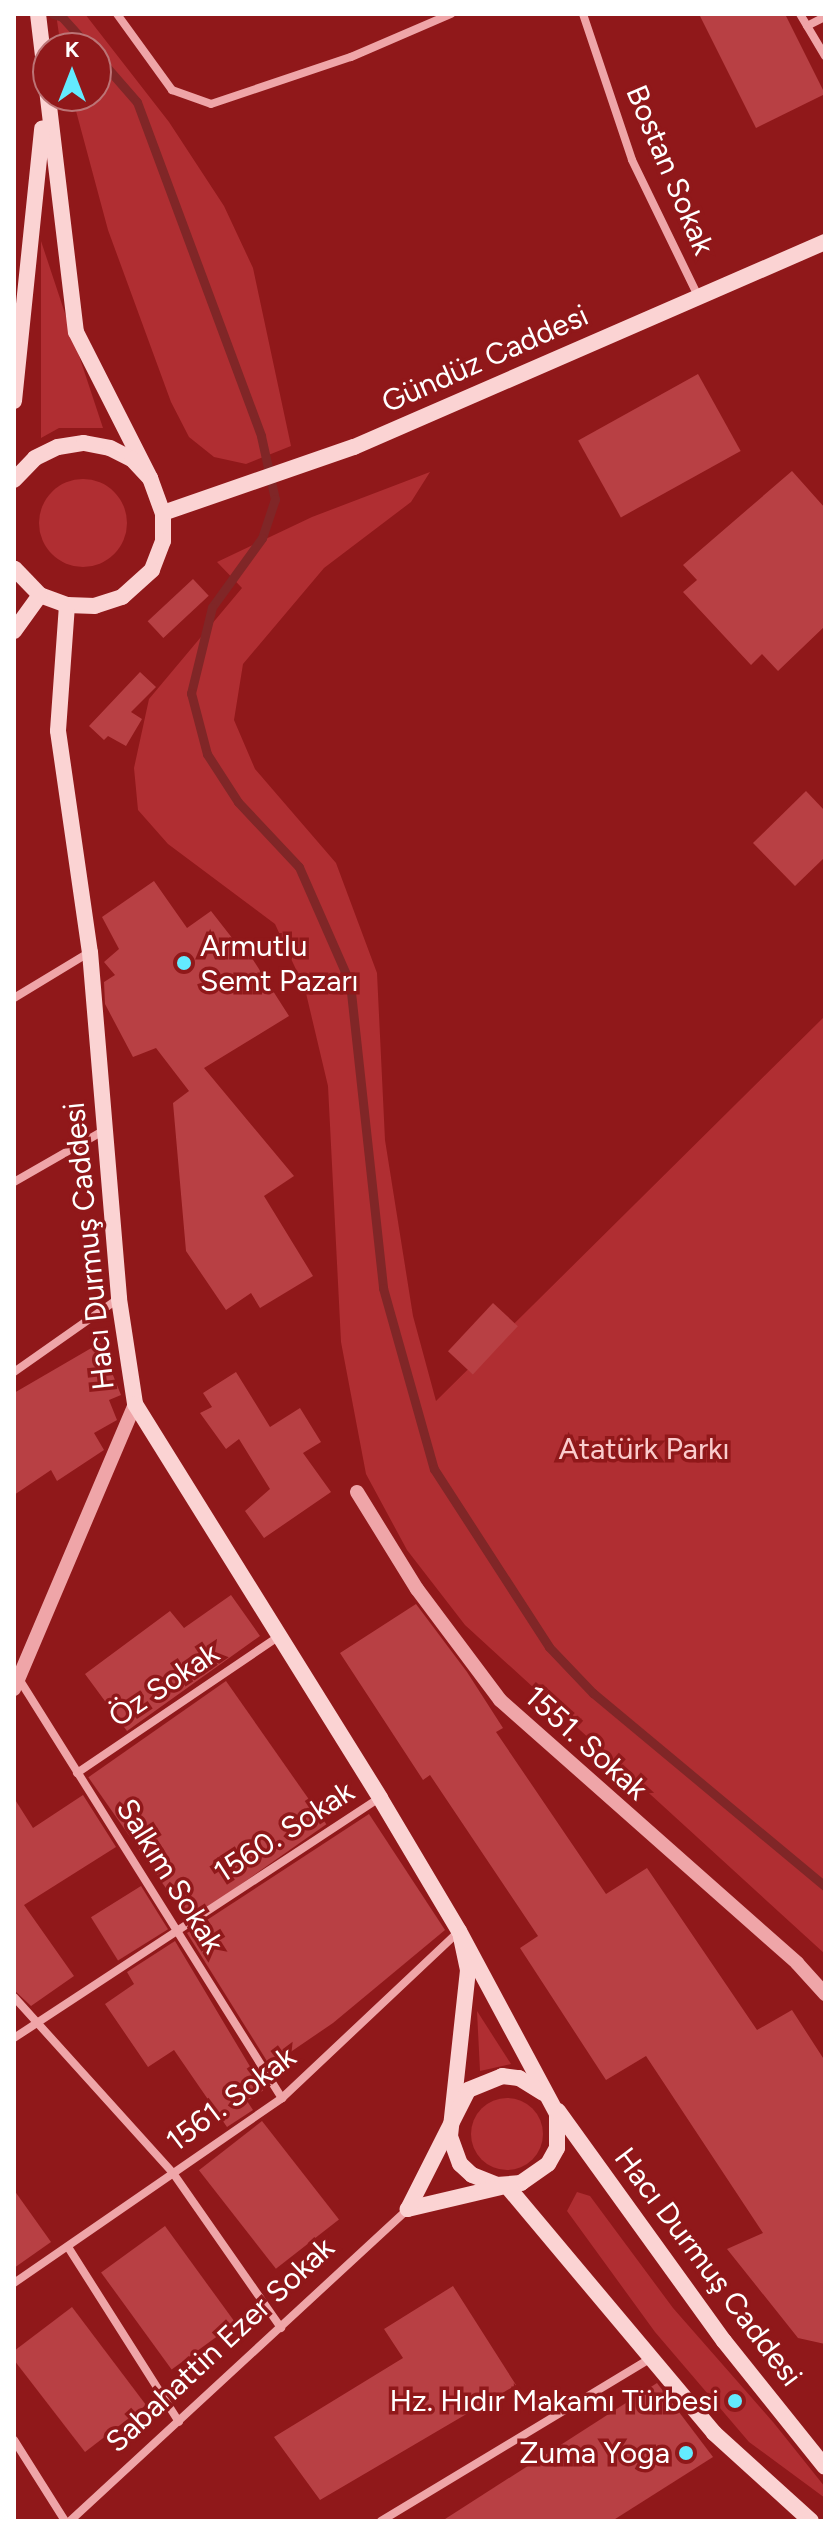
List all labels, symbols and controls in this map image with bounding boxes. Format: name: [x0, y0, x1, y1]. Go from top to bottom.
north arrow: [32, 32, 112, 112]
text: K: [65, 36, 79, 63]
street label: Bostan Sokak: [618, 80, 722, 260]
street label: Gündüz Caddesi: [376, 297, 594, 421]
place label: Armutlu Semt Pazarı: [200, 928, 359, 998]
marker: Armutlu Semt Pazarı: [175, 954, 193, 972]
street label: Hacı Durmuş Caddesi: [56, 1100, 122, 1392]
park label: Atatürk Parkı: [558, 1431, 730, 1467]
street label: Öz Sokak: [102, 1635, 226, 1735]
street label: 1551. Sokak: [517, 1678, 655, 1808]
street label: 1560. Sokak: [207, 1773, 361, 1891]
street label: Salkım Sokak: [108, 1792, 232, 1960]
street label: 1561. Sokak: [159, 2039, 303, 2159]
street label: Hacı Durmuş Caddesi: [607, 2141, 809, 2393]
street label: Sabahattin Ezer Sokak: [98, 2230, 342, 2460]
place label: Hz. Hıdır Makamı Türbesi: [389, 2383, 719, 2419]
marker: Hz. Hıdır Makamı Türbesi: [726, 2392, 744, 2410]
place label: Zuma Yoga: [519, 2435, 670, 2471]
marker: Zuma Yoga: [677, 2444, 695, 2462]

